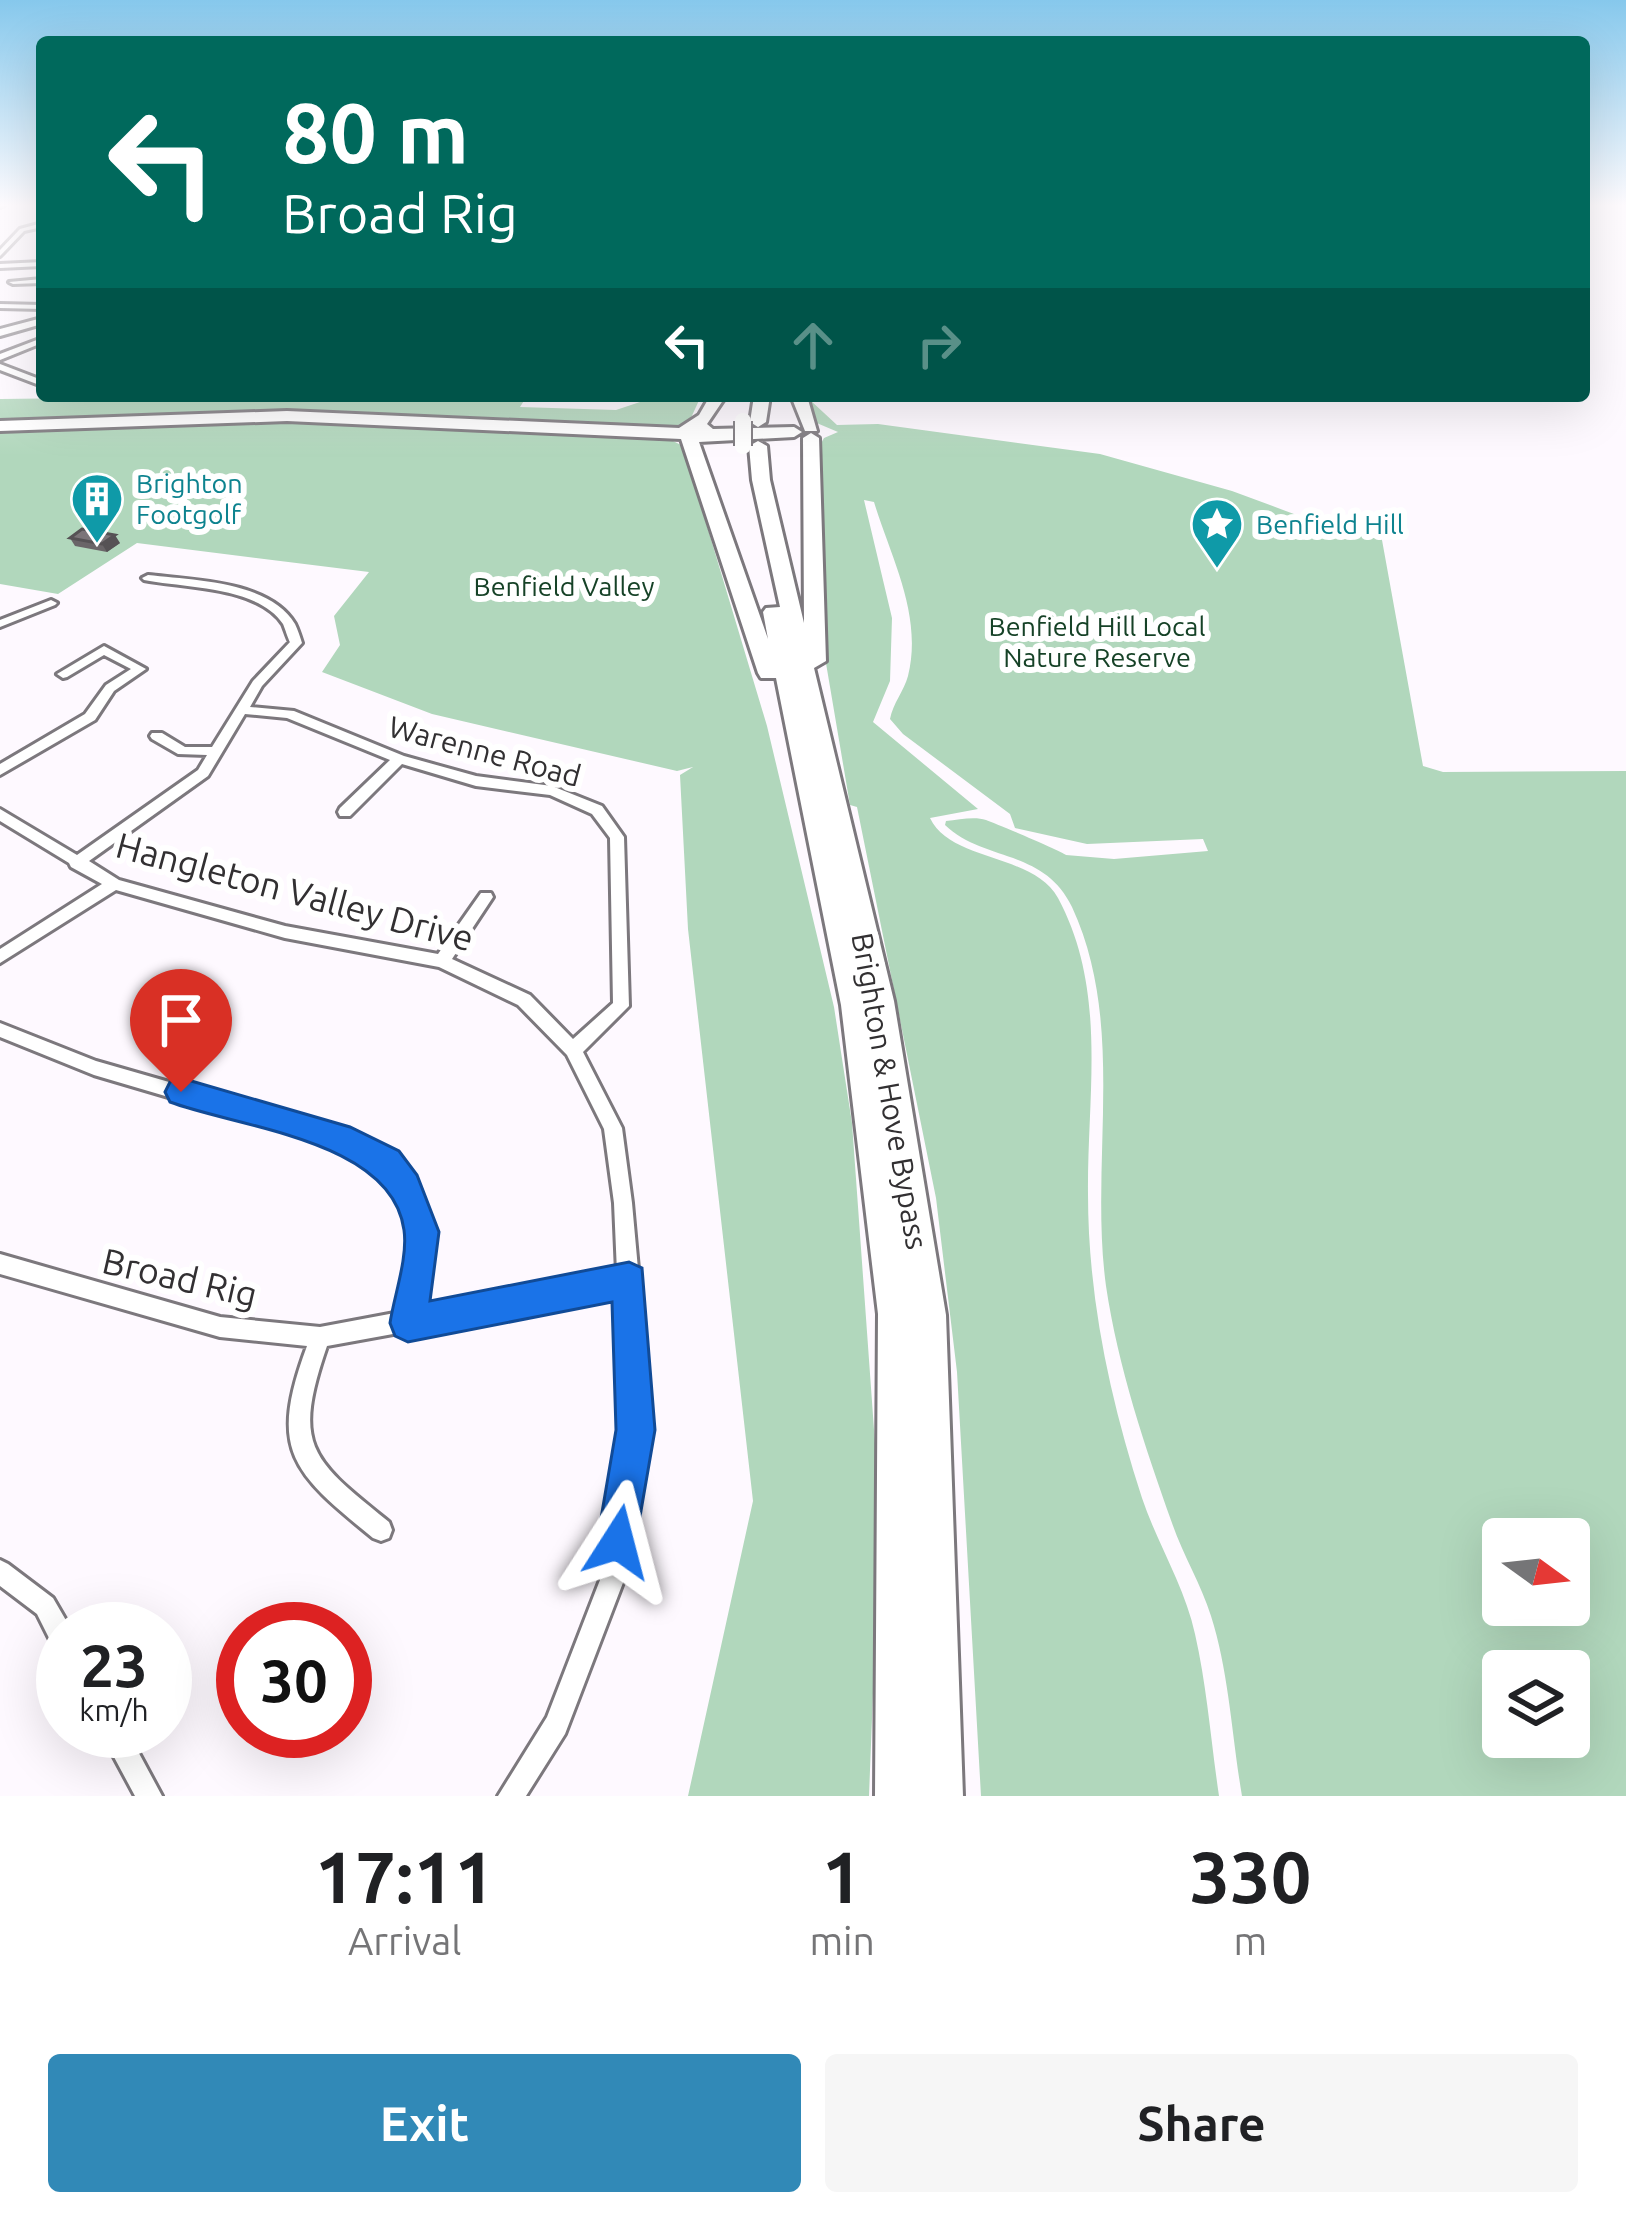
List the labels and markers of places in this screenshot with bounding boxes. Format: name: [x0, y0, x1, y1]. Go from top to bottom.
place label: Brighton Footgolf: [136, 468, 243, 529]
building icon: Brighton Footgolf: [69, 471, 125, 545]
place icon: Benfield Hill: [1189, 496, 1245, 570]
place label: Benfield Hill: [1256, 509, 1404, 539]
pin: [130, 969, 232, 1092]

